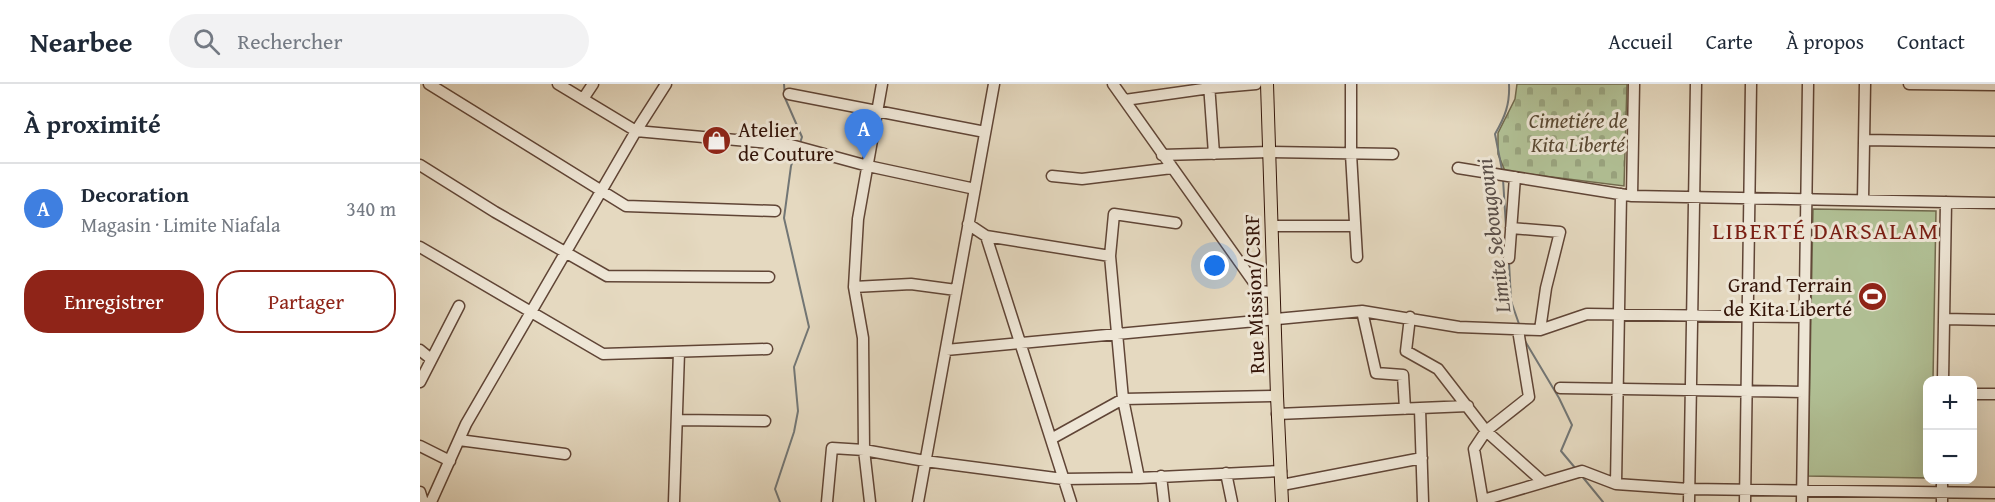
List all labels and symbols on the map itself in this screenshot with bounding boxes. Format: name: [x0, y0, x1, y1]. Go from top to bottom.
park label: Cimetiére de Kita Liberté: [1529, 105, 1627, 160]
pin: A: [844, 110, 884, 159]
place label: Atelier de Couture: [738, 114, 834, 169]
shop icon: Atelier de Couture: [701, 125, 733, 157]
water label: Limite Sebougouni: [1468, 157, 1518, 316]
street label: Rue Mission/CSRF: [1236, 213, 1272, 375]
district label: LIBERTÉ DARSALAM: [1712, 213, 1940, 248]
your location: [1200, 251, 1229, 280]
place label: Grand Terrain de Kita Liberté: [1723, 269, 1852, 324]
sports icon: Grand Terrain de Kita Liberté: [1857, 280, 1889, 312]

